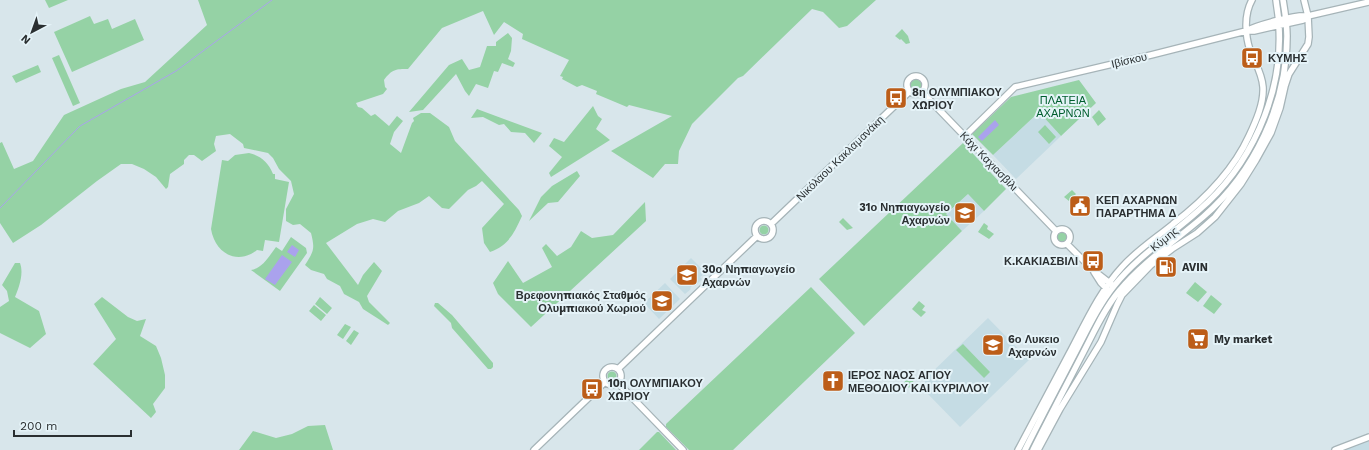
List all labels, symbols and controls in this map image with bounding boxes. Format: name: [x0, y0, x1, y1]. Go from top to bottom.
north arrow: [12, 12, 52, 52]
text: N: [18, 32, 33, 47]
bus stop icon: ΚΥΜΗΣ: [1239, 45, 1265, 71]
street label: Ιβίσκου: [1110, 50, 1148, 71]
place label: ΚΥΜΗΣ: [1268, 52, 1307, 65]
bus stop icon: 8η ΟΛΥΜΠΙΑΚΟΥ ΧΩΡΙΟΥ: [883, 85, 909, 111]
place label: 8η ΟΛΥΜΠΙΑΚΟΥ ΧΩΡΙΟΥ: [912, 86, 1002, 112]
park label: ΠΛΑΤΕΙΑ ΑΧΑΡΝΩΝ: [1036, 94, 1090, 120]
street label: Νικόλαου Κακλαμανάκη: [794, 113, 887, 204]
street label: Κάχι Καχιασβίλι: [957, 129, 1021, 194]
public building icon: ΚΕΠ ΑΧΑΡΝΩΝ ΠΑΡΑΡΤΗΜΑ Δ: [1067, 193, 1093, 219]
place label: ΚΕΠ ΑΧΑΡΝΩΝ ΠΑΡΑΡΤΗΜΑ Δ: [1096, 194, 1177, 220]
school or university icon: 31ο Νηπιαγωγείο Αχαρνών: [952, 200, 978, 226]
place label: 31ο Νηπιαγωγείο Αχαρνών: [859, 201, 950, 227]
street label: Κύμης: [1148, 224, 1181, 254]
bus stop icon: Κ.ΚΑΚΙΑΣΒΙΛΙ: [1080, 248, 1106, 274]
fuel station icon: AVIN: [1153, 254, 1179, 280]
place label: Κ.ΚΑΚΙΑΣΒΙΛΙ: [1004, 255, 1078, 268]
place label: AVIN: [1182, 261, 1208, 274]
school or university icon: 30ο Νηπιαγωγείο Αχαρνών: [674, 262, 700, 288]
place label: 30ο Νηπιαγωγείο Αχαρνών: [702, 263, 795, 289]
school or university icon: Βρεφονηπιακός Σταθμός Ολυμπιακού Χωριού: [649, 288, 675, 314]
place label: Βρεφονηπιακός Σταθμός Ολυμπιακού Χωριού: [516, 289, 646, 315]
supermarket icon: My market: [1185, 326, 1211, 352]
school or university icon: 6ο Λυκειο Αχαρνών: [980, 332, 1006, 358]
place label: 6ο Λυκειο Αχαρνών: [1008, 333, 1060, 359]
place label: My market: [1214, 333, 1272, 346]
church icon: ΙΕΡΟΣ ΝΑΟΣ ΑΓΙΟΥ ΜΕΘΟΔΙΟΥ ΚΑΙ ΚΥΡΙΛΛΟΥ: [820, 368, 846, 394]
place label: ΙΕΡΟΣ ΝΑΟΣ ΑΓΙΟΥ ΜΕΘΟΔΙΟΥ ΚΑΙ ΚΥΡΙΛΛΟΥ: [848, 369, 989, 395]
bus stop icon: 10η ΟΛΥΜΠΙΑΚΟΥ ΧΩΡΙΟΥ: [579, 376, 605, 402]
place label: 10η ΟΛΥΜΠΙΑΚΟΥ ΧΩΡΙΟΥ: [608, 377, 703, 403]
scale bar: [14, 412, 131, 438]
text: 200 m: [20, 419, 57, 433]

